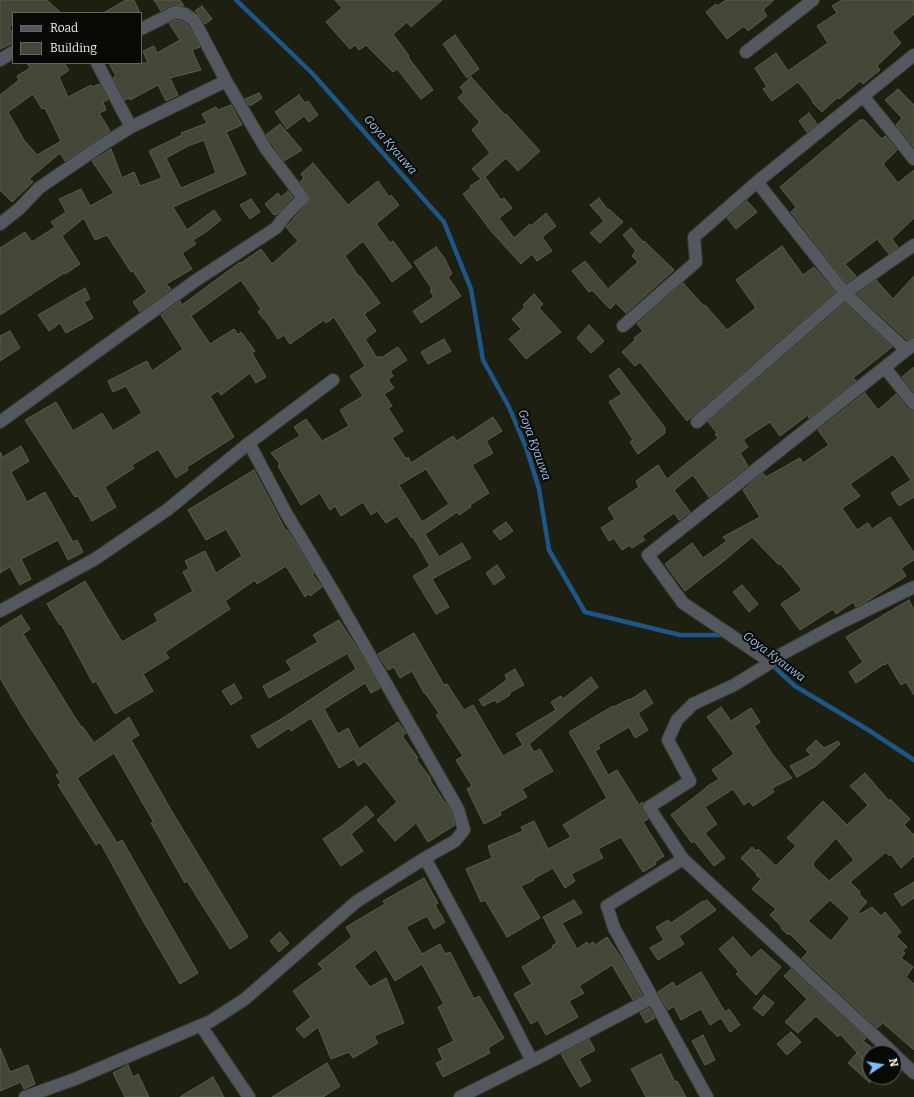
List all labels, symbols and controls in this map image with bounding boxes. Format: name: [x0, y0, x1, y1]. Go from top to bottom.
legend: [12, 12, 142, 64]
text: Road: [50, 21, 78, 35]
text: Building: [50, 41, 97, 55]
water label: Goya Kyauwa: [360, 112, 420, 178]
water label: Goya Kyauwa: [515, 408, 553, 482]
water label: Goya Kyauwa: [740, 629, 808, 685]
north arrow: [862, 1045, 902, 1085]
text: N: [886, 1057, 900, 1068]

